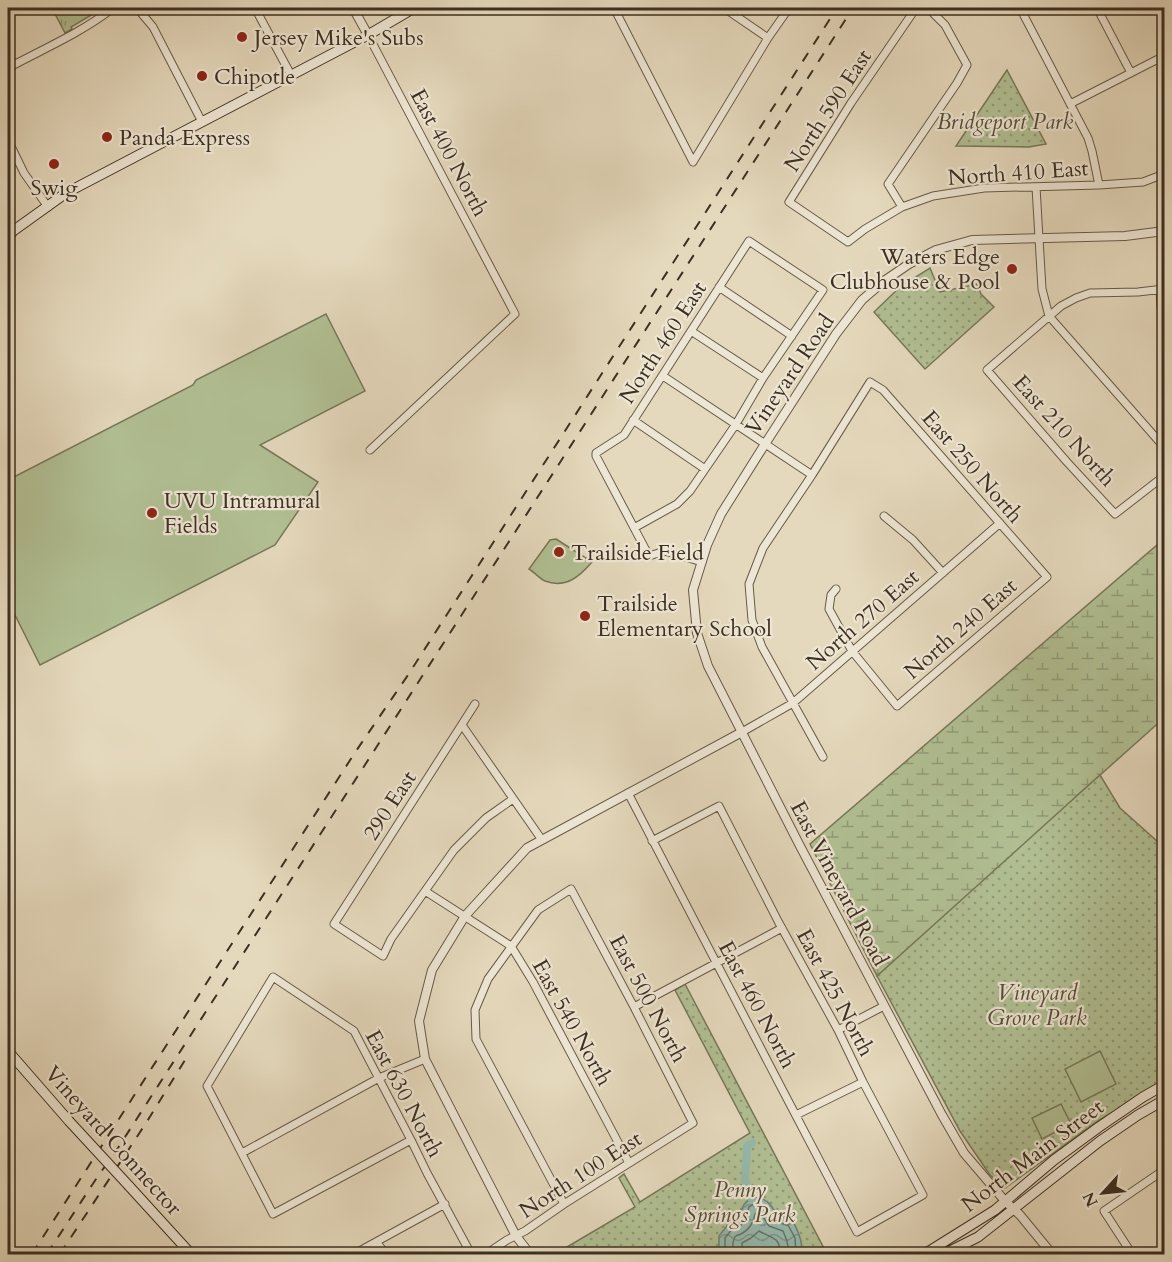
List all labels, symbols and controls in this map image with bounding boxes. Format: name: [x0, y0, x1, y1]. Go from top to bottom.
place label: Jersey Mike's Subs: [251, 23, 424, 53]
marker: Jersey Mike's Subs: [235, 30, 249, 44]
street label: North 590 East: [777, 43, 879, 178]
place label: Chipotle: [214, 62, 295, 92]
marker: Chipotle: [195, 69, 209, 83]
street label: East 400 North: [403, 83, 495, 222]
park label: Bridgeport Park: [937, 107, 1073, 137]
place label: Panda Express: [119, 123, 250, 153]
marker: Panda Express: [100, 130, 114, 144]
street label: North 410 East: [947, 153, 1089, 193]
marker: Swig: [47, 157, 61, 171]
place label: Swig: [30, 173, 78, 203]
place label: Waters Edge Clubhouse & Pool: [830, 242, 1000, 297]
marker: Waters Edge Clubhouse & Pool: [1005, 262, 1019, 276]
street label: North 460 East: [612, 275, 714, 410]
street label: Vineyard Road: [738, 308, 842, 441]
street label: East 210 North: [1006, 368, 1122, 493]
street label: East 250 North: [915, 404, 1030, 530]
place label: UVU Intramural Fields: [164, 486, 321, 541]
marker: UVU Intramural Fields: [145, 506, 159, 520]
place label: Trailside Field: [571, 538, 704, 568]
marker: Trailside Field: [552, 545, 566, 559]
street label: North 270 East: [800, 562, 926, 677]
street label: North 240 East: [898, 571, 1024, 686]
place label: Trailside Elementary School: [597, 589, 772, 644]
marker: Trailside Elementary School: [578, 609, 592, 623]
street label: 290 East: [356, 765, 423, 846]
street label: East Vineyard Road: [783, 796, 896, 972]
street label: East 425 North: [789, 923, 881, 1062]
street label: East 500 North: [602, 929, 694, 1068]
street label: East 460 North: [711, 935, 803, 1074]
street label: East 540 North: [525, 954, 619, 1091]
park label: Vineyard Grove Park: [987, 978, 1087, 1033]
street label: East 630 North: [358, 1024, 450, 1163]
street label: Vineyard Connector: [38, 1059, 189, 1223]
street label: North Main Street: [956, 1093, 1108, 1217]
street label: North 100 East: [513, 1124, 648, 1226]
north arrow: [1073, 1163, 1133, 1223]
park label: Penny Springs Park: [685, 1175, 796, 1230]

